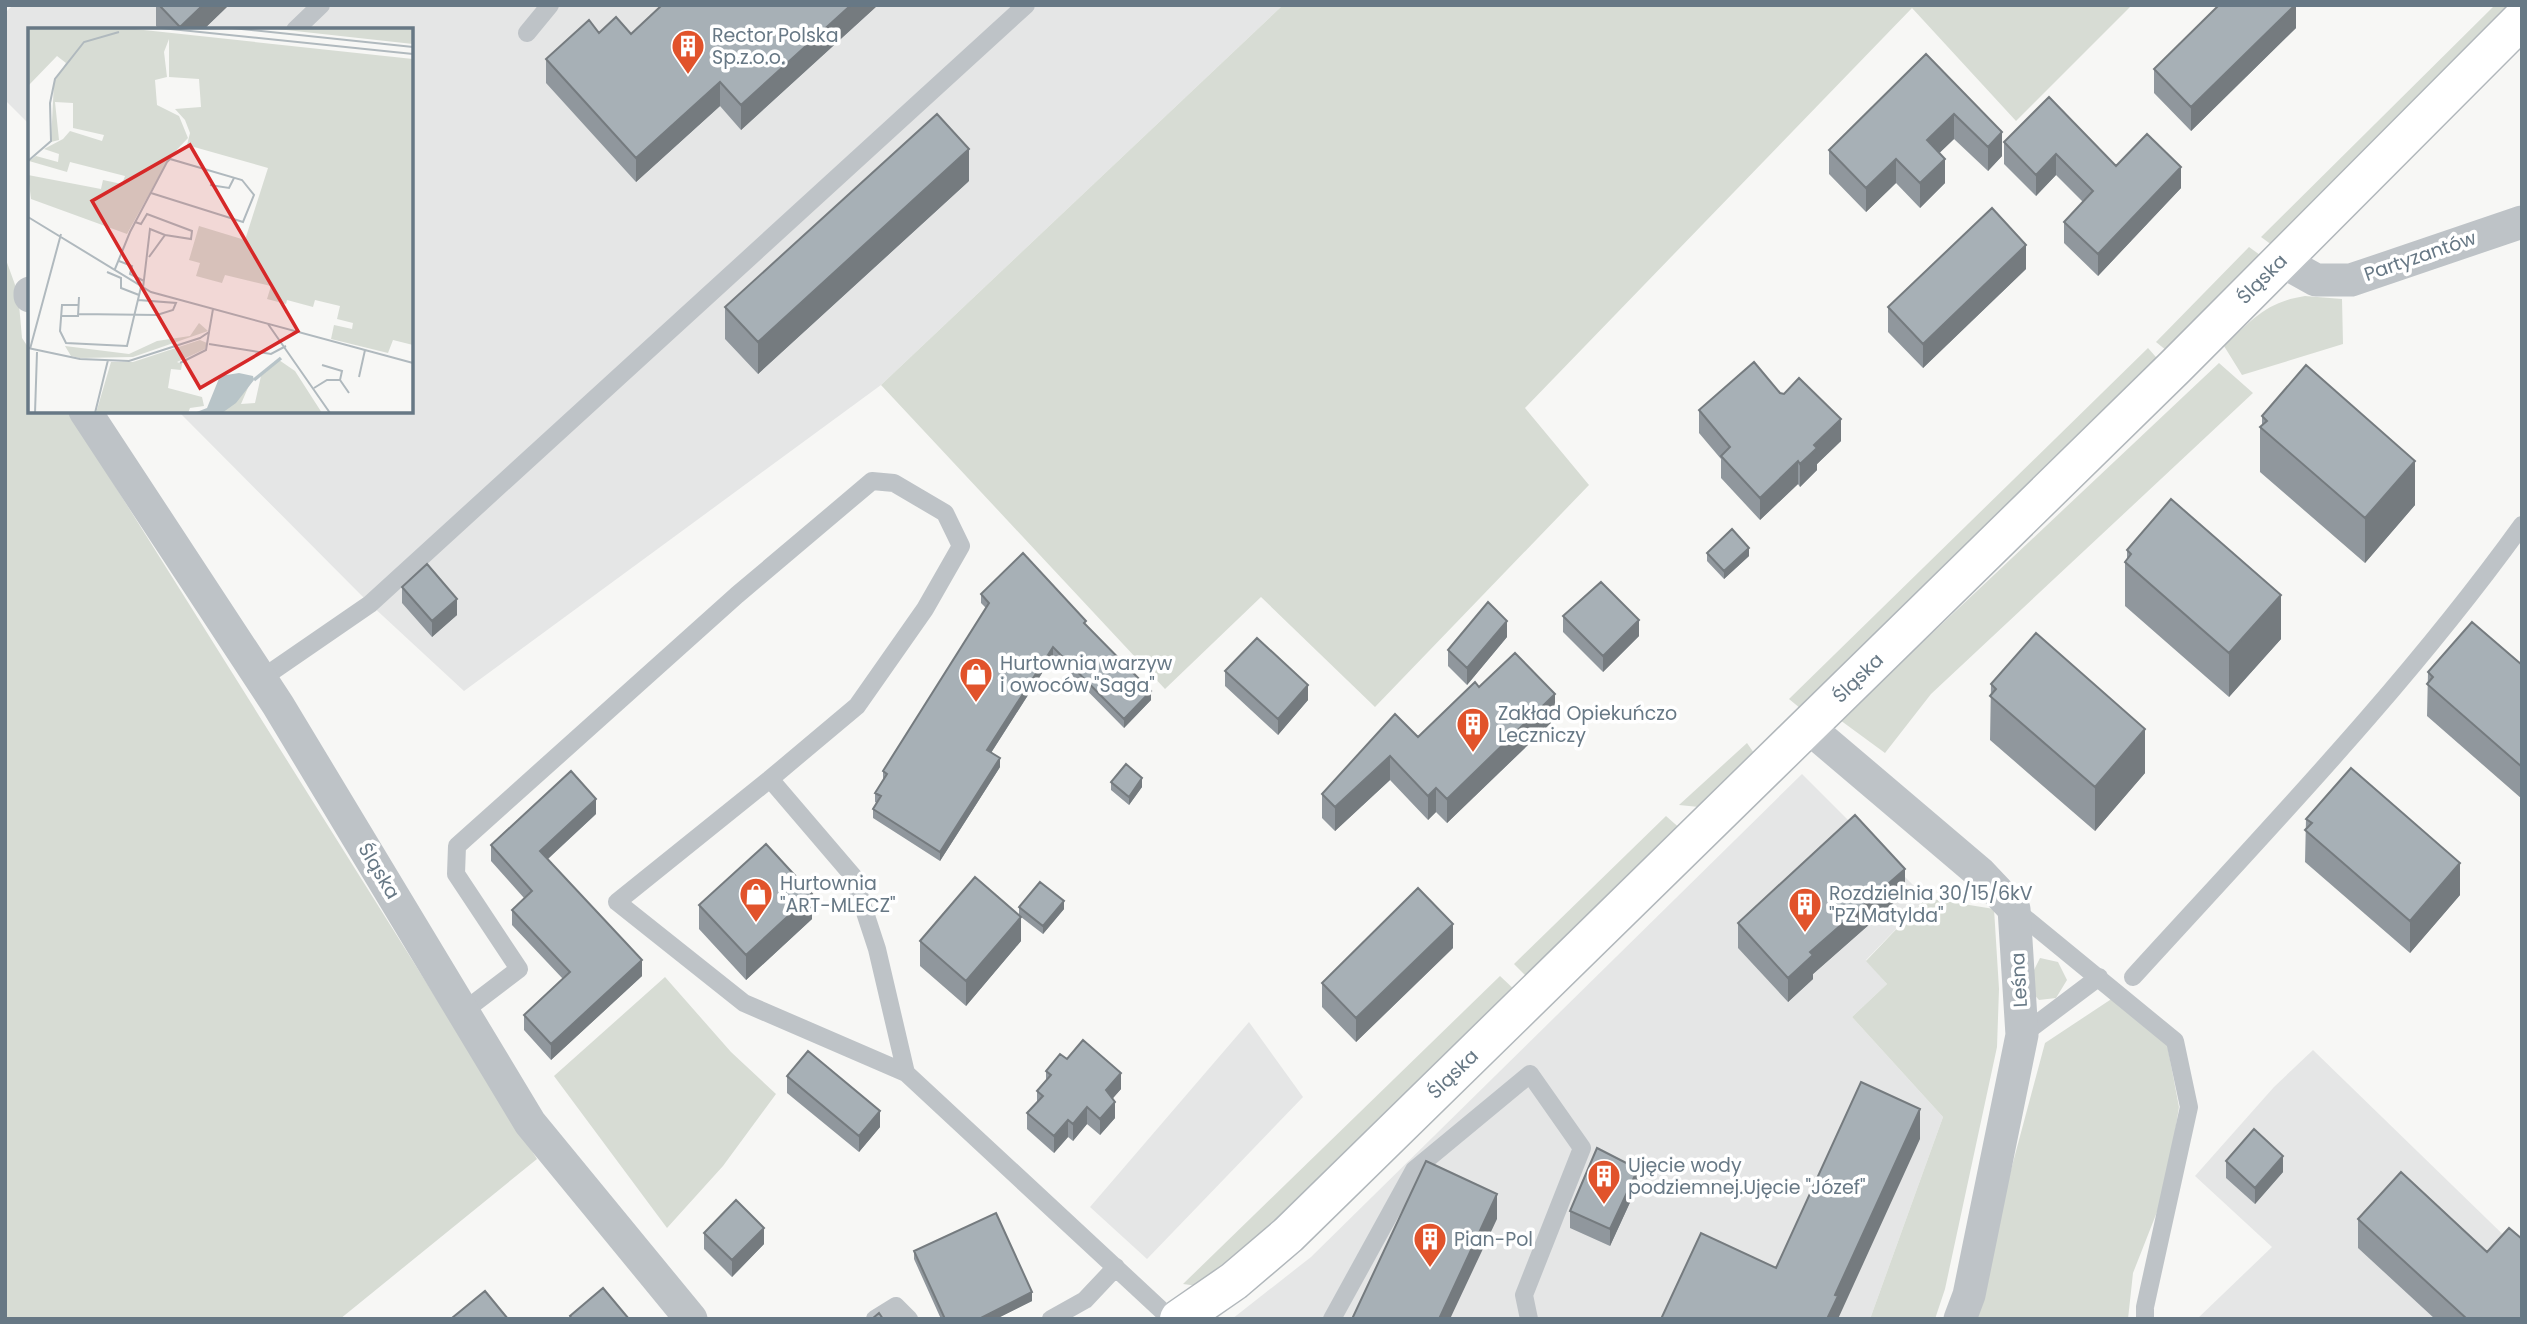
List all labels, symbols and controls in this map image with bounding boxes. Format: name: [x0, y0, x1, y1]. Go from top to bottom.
place label: Rector Polska Sp.z.o.o.: [712, 22, 838, 71]
building icon: Rector Polska Sp.z.o.o.: [669, 27, 707, 76]
inset map: [28, 28, 413, 413]
street label: Partyzantów: [2360, 224, 2480, 288]
street label: Śląska: [2231, 248, 2293, 310]
street label: Śląska: [1827, 647, 1889, 709]
place label: Hurtownia warzyw i owoców "Saga": [1000, 650, 1173, 699]
shop icon: Hurtownia warzyw i owoców "Saga": [957, 655, 995, 704]
place label: Zakład Opiekuńczo Leczniczy: [1498, 700, 1677, 749]
building icon: Zakład Opiekuńczo Leczniczy: [1454, 705, 1492, 754]
street label: Śląska: [352, 838, 406, 904]
place label: Hurtownia "ART-MLECZ": [780, 870, 895, 919]
shop icon: Hurtownia "ART-MLECZ": [737, 875, 775, 924]
place label: Rozdzielnia 30/15/6kV "PZ Matylda": [1829, 880, 2033, 929]
building icon: Rozdzielnia 30/15/6kV "PZ Matylda": [1786, 885, 1824, 934]
street label: Leśna: [2004, 952, 2034, 1008]
street label: Śląska: [1422, 1043, 1484, 1105]
place label: Ujęcie wody podziemnej.Ujęcie "Józef": [1628, 1152, 1866, 1201]
building icon: Ujęcie wody podziemnej.Ujęcie "Józef": [1585, 1157, 1623, 1206]
building icon: Pian-Pol: [1411, 1220, 1449, 1269]
place label: Pian-Pol: [1454, 1226, 1533, 1253]

